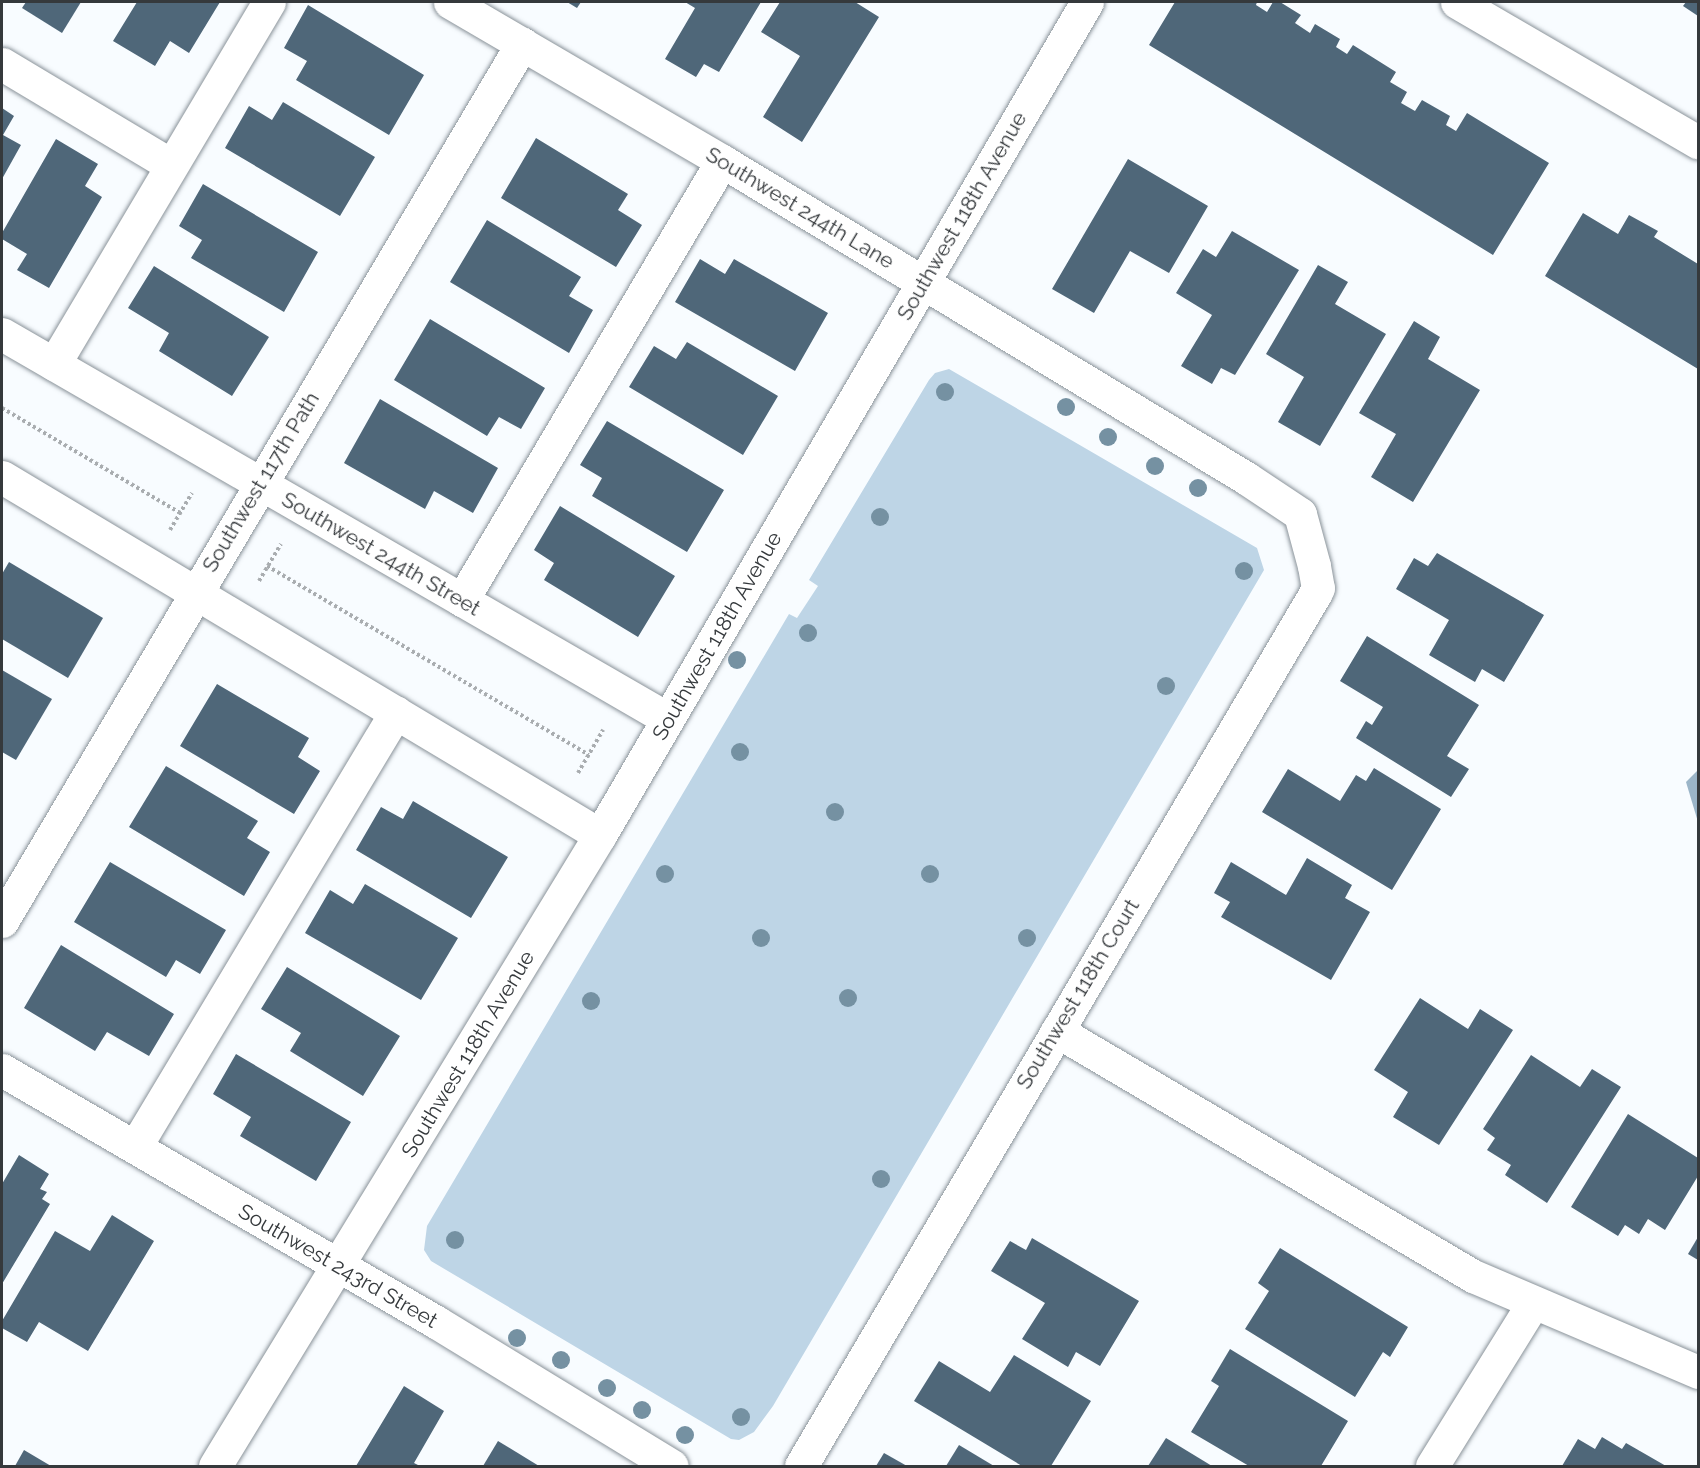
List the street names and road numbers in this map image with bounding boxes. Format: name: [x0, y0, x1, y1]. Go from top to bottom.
street label: Southwest 118th Avenue: [892, 107, 1032, 325]
street label: Southwest 244th Lane: [701, 142, 899, 274]
street label: Southwest 117th Path: [197, 387, 325, 577]
street label: Southwest 244th Street: [277, 487, 485, 621]
street label: Southwest 118th Avenue: [647, 527, 787, 745]
street label: Southwest 118th Court: [1011, 894, 1145, 1094]
street label: Southwest 118th Avenue: [396, 946, 540, 1162]
street label: Southwest 243rd Street: [234, 1199, 442, 1333]

